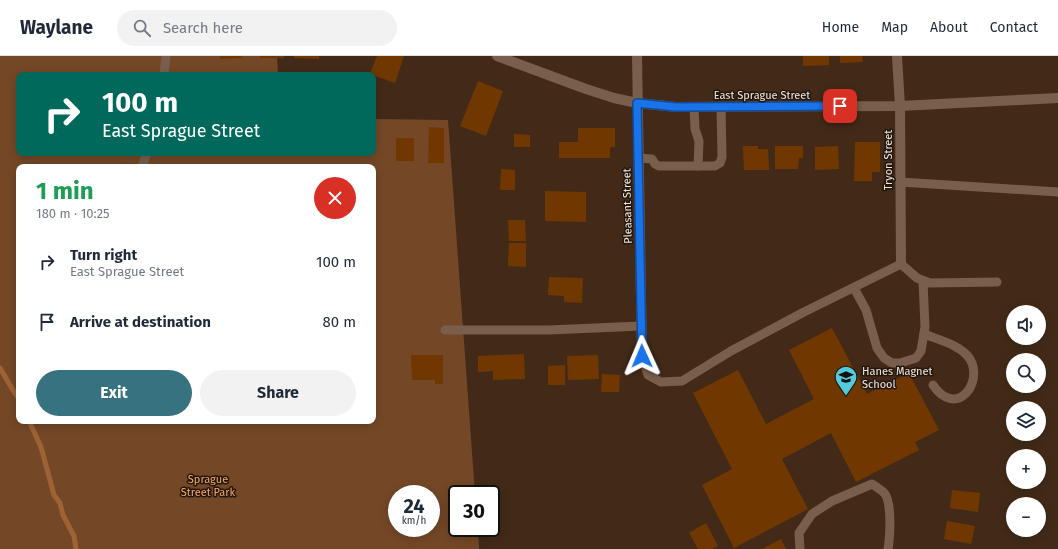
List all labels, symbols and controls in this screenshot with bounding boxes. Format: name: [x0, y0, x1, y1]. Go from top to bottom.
search box: [117, 10, 397, 46]
text: Waylane: [20, 16, 93, 39]
icon: search: [131, 17, 153, 39]
text: Search here: [163, 19, 243, 37]
text: Home: [822, 19, 859, 36]
text: Map: [881, 19, 908, 36]
text: About: [930, 19, 968, 36]
text: Contact: [990, 19, 1038, 36]
text: 100 m: [102, 86, 178, 119]
icon: right: [36, 88, 88, 140]
street label: East Sprague Street: [714, 89, 810, 102]
pin: [823, 89, 857, 123]
icon: arrive: [829, 95, 851, 117]
text: East Sprague Street: [102, 120, 260, 142]
street label: Tryon Street: [882, 130, 895, 190]
street label: Pleasant Street: [620, 168, 635, 244]
text: 1 min: [36, 177, 94, 205]
button: close: [314, 177, 356, 219]
text: 180 m · 10:25: [36, 206, 110, 221]
text: Turn right: [70, 246, 137, 264]
icon: right: [36, 251, 58, 273]
text: 100 m: [316, 253, 356, 271]
text: East Sprague Street: [70, 264, 184, 279]
map controls: [1006, 305, 1046, 537]
button: sound: [1006, 305, 1046, 345]
icon: arrive: [36, 311, 58, 333]
text: Arrive at destination: [70, 313, 211, 331]
text: 80 m: [323, 313, 356, 331]
position arrow: [621, 335, 663, 377]
button: search: [1006, 353, 1046, 393]
school or university icon: Hanes Magnet School: [833, 364, 859, 397]
place label: Hanes Magnet School: [862, 365, 933, 391]
button: Exit: [36, 370, 192, 416]
button: Share: [200, 370, 356, 416]
button: layers: [1006, 401, 1046, 441]
button: +: [1006, 449, 1046, 489]
park label: Sprague Street Park: [181, 473, 236, 499]
speed limit sign: 30: [448, 485, 500, 537]
text: 24: [403, 494, 425, 518]
button: −: [1006, 497, 1046, 537]
text: km/h: [402, 515, 426, 527]

